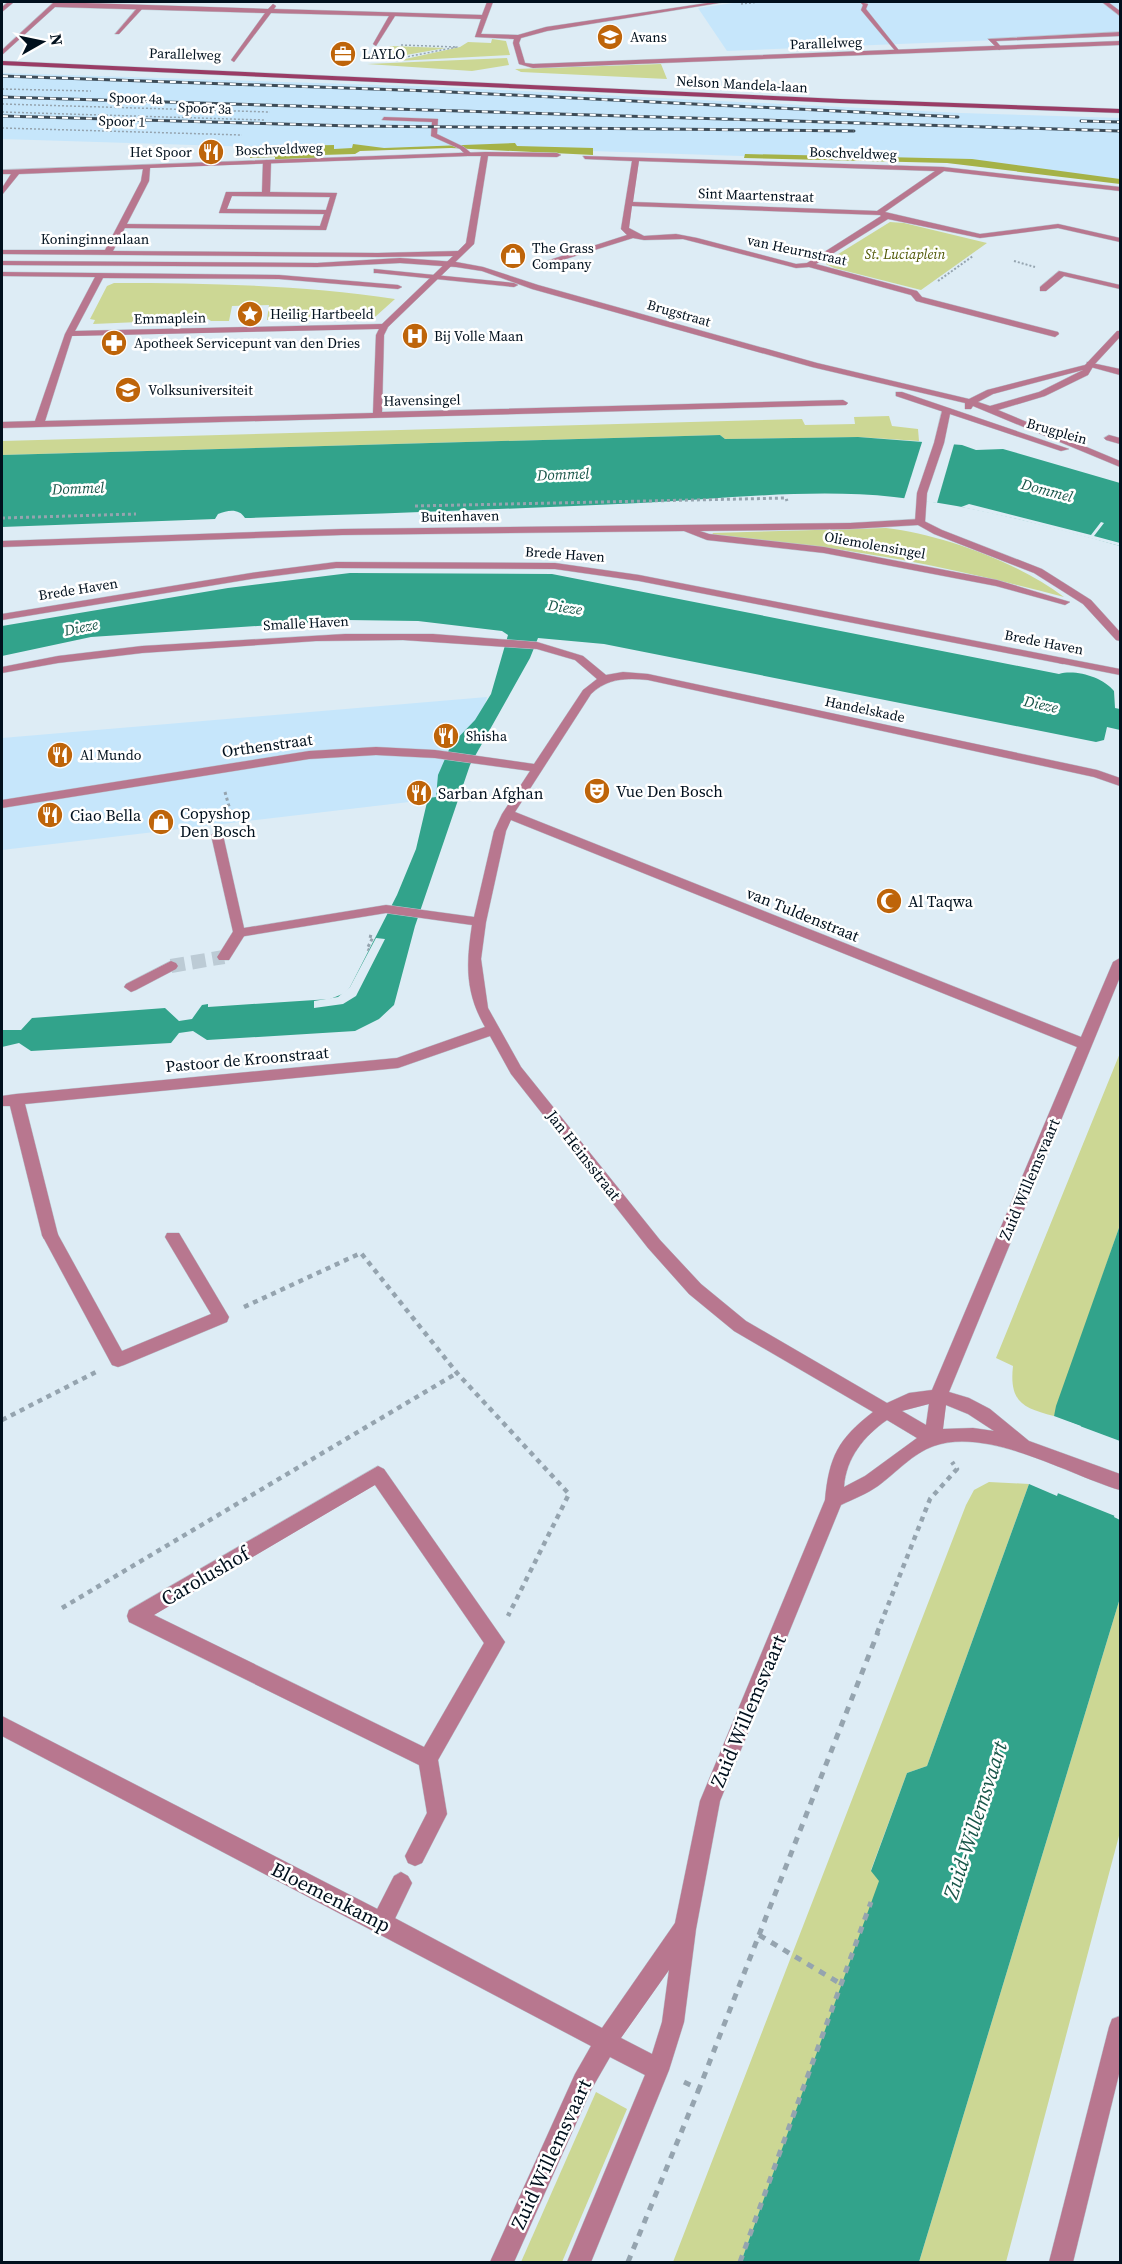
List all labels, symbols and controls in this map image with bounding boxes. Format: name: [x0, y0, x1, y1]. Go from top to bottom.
north arrow: [12, 12, 72, 72]
school or university icon: Avans: [595, 22, 625, 52]
place label: Avans: [630, 27, 667, 47]
text: N: [45, 32, 69, 47]
street label: Parallelweg: [789, 32, 863, 54]
office icon: LAYLO: [328, 39, 358, 69]
street label: Parallelweg: [148, 43, 222, 65]
place label: LAYLO: [362, 44, 405, 64]
street label: Nelson Mandela-laan: [676, 71, 809, 97]
street label: Spoor 4a: [109, 87, 164, 109]
street label: Spoor 3a: [178, 97, 233, 119]
street label: Spoor 1: [98, 110, 146, 132]
restaurant icon: Het Spoor: [196, 137, 226, 167]
street label: Boschveldweg: [235, 137, 323, 161]
street label: Boschveldweg: [809, 141, 897, 165]
place label: Het Spoor: [130, 142, 192, 162]
street label: Sint Maartenstraat: [698, 183, 815, 207]
street label: Koninginnenlaan: [41, 229, 150, 249]
street label: van Heurnstraat: [745, 230, 849, 270]
place label: The Grass Company: [532, 238, 594, 274]
shop icon: The Grass Company: [498, 241, 528, 271]
park label: St. Luciaplein: [865, 244, 945, 264]
street label: Brugstraat: [645, 294, 714, 332]
place icon: Heilig Hartbeeld: [235, 299, 265, 329]
place label: Heilig Hartbeeld: [270, 304, 374, 324]
street label: Emmaplein: [134, 307, 207, 329]
hospital icon: Bij Volle Maan: [400, 321, 430, 351]
place label: Bij Volle Maan: [434, 326, 524, 346]
pharmacy icon: Apotheek Servicepunt van den Dries: [99, 328, 129, 358]
place label: Apotheek Servicepunt van den Dries: [134, 333, 360, 353]
school or university icon: Volksuniversiteit: [113, 375, 143, 405]
place label: Volksuniversiteit: [148, 380, 253, 400]
street label: Havensingel: [383, 389, 461, 411]
street label: Brugplein: [1024, 413, 1090, 449]
water label: Dommel: [535, 463, 590, 485]
water label: Dommel: [1018, 473, 1076, 507]
water label: Dommel: [50, 477, 105, 499]
street label: Buitenhaven: [420, 505, 500, 527]
street label: Oliemolensingel: [823, 526, 927, 564]
street label: Brede Haven: [524, 541, 606, 567]
street label: Brede Haven: [37, 573, 120, 605]
water label: Dieze: [546, 594, 583, 620]
street label: Smalle Haven: [263, 611, 350, 635]
water label: Dieze: [61, 613, 100, 641]
street label: Brede Haven: [1003, 625, 1086, 660]
water label: Dieze: [1021, 690, 1060, 718]
street label: Handelskade: [823, 691, 907, 727]
restaurant icon: Shisha: [431, 721, 461, 751]
place label: Shisha: [466, 726, 508, 746]
street label: Orthenstraat: [220, 728, 315, 762]
restaurant icon: Al Mundo: [45, 740, 75, 770]
place label: Al Mundo: [80, 745, 142, 765]
theatre icon: Vue Den Bosch: [582, 776, 612, 806]
restaurant icon: Sarban Afghan: [404, 778, 434, 808]
place label: Vue Den Bosch: [616, 780, 723, 802]
place label: Sarban Afghan: [438, 782, 544, 804]
restaurant icon: Ciao Bella: [35, 800, 65, 830]
place label: Copyshop Den Bosch: [180, 802, 256, 842]
place label: Ciao Bella: [70, 804, 142, 826]
shop icon: Copyshop Den Bosch: [146, 807, 176, 837]
street label: van Tuldenstraat: [743, 881, 863, 947]
mosque icon: Al Taqwa: [874, 886, 904, 916]
place label: Al Taqwa: [908, 890, 974, 912]
street label: Pastoor de Kroonstraat: [165, 1041, 330, 1077]
street label: Jan Heinsstraat: [541, 1104, 627, 1205]
street label: Zuid Willemsvaart: [993, 1114, 1065, 1243]
street label: Carolushof: [156, 1538, 256, 1613]
street label: Zuid Willemsvaart: [703, 1630, 793, 1791]
water label: Zuid-Willemsvaart: [936, 1737, 1014, 1903]
street label: Bloemenkamp: [267, 1855, 395, 1939]
street label: Zuid Willemsvaart: [504, 2074, 598, 2234]

